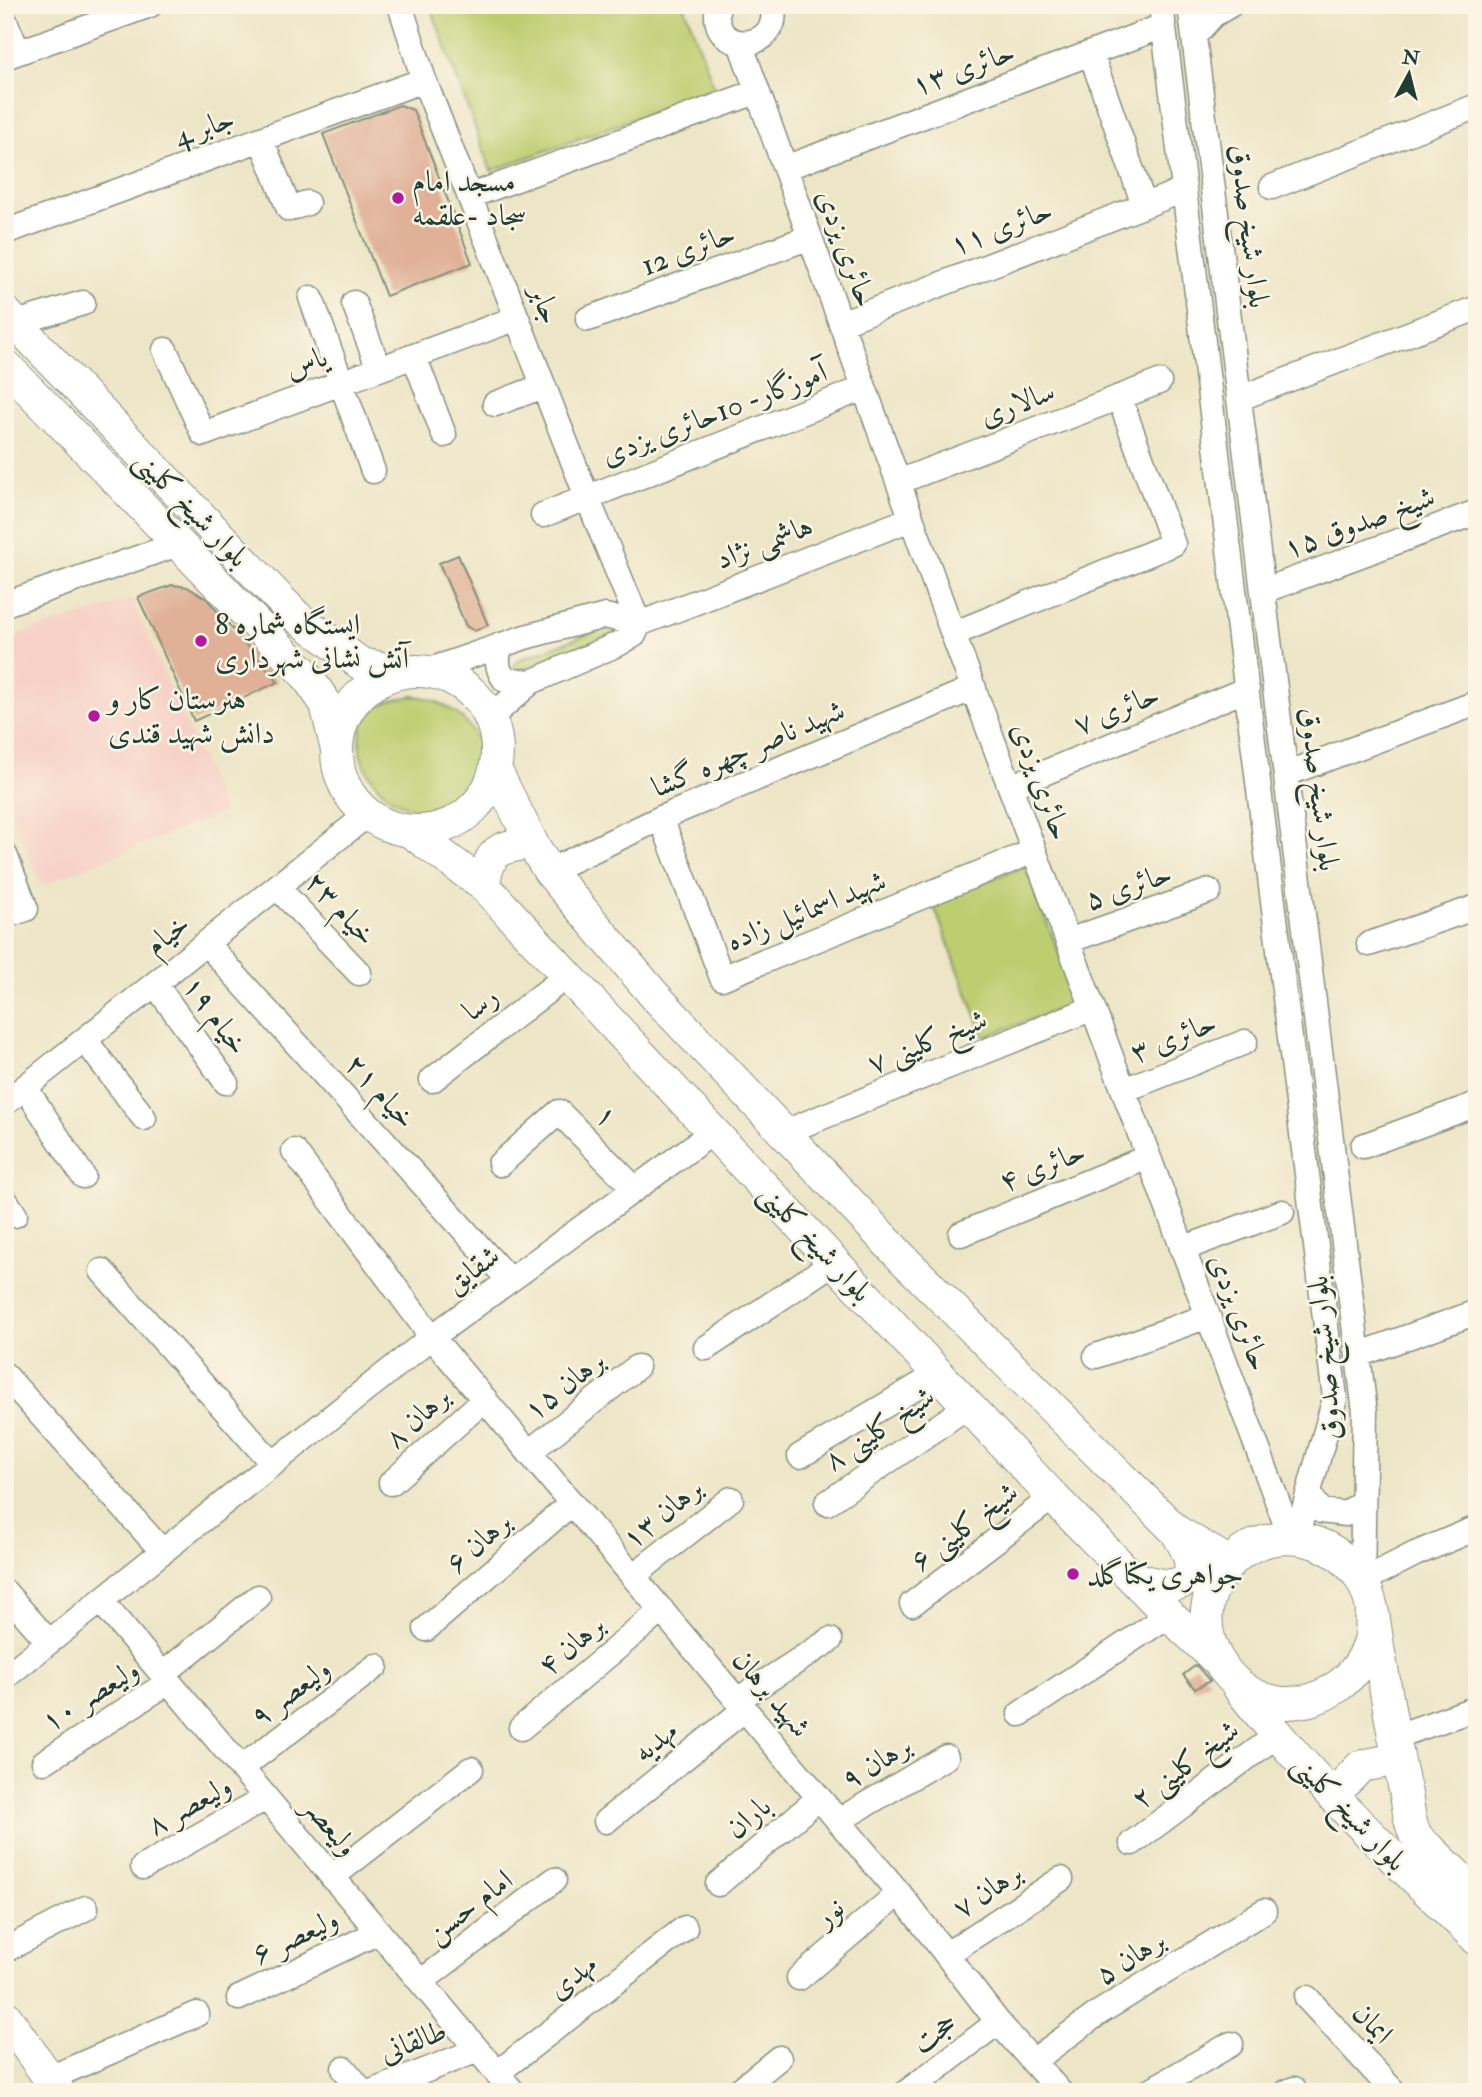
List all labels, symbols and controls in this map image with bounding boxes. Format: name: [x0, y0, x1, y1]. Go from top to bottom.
street label: حائری ۱۳: [907, 33, 1020, 104]
north arrow: [1374, 38, 1444, 108]
text: N: [1400, 45, 1422, 71]
street label: جابر 4: [169, 100, 240, 155]
street label: بلوار شیخ صدوق: [1213, 142, 1278, 311]
place label: مسجد امام سجاد -علقمه: [412, 163, 527, 234]
street label: حائری یزدی: [808, 184, 885, 312]
marker: مسجد امام سجاد -علقمه: [390, 190, 406, 206]
street label: حائری ۱۱: [945, 191, 1058, 264]
street label: حائری 12: [636, 215, 741, 284]
street label: جابر: [520, 276, 570, 329]
street label: یاس: [280, 337, 334, 387]
street label: آموزگار- 10حائری یزدی: [596, 352, 836, 474]
street label: سالاری: [974, 372, 1060, 435]
street label: بلوار شیخ کلینی: [120, 442, 257, 581]
street label: شیخ صدوق ۱۵: [1278, 478, 1443, 575]
street label: هاشمی نژاد: [710, 507, 819, 579]
place label: ایستگاه شماره 8 آتش نشانی شهرداری: [215, 605, 413, 678]
marker: ایستگاه شماره 8 آتش نشانی شهرداری: [193, 633, 209, 649]
street label: حائری ۷: [1068, 676, 1165, 743]
place label: هنرستان کار و دانش شهید قندی: [105, 681, 275, 753]
street label: شهید ناصر چهره گشا: [646, 691, 851, 807]
street label: بلوار شیخ صدوق: [1283, 705, 1348, 874]
marker: هنرستان کار و دانش شهید قندی: [86, 708, 102, 724]
street label: حائری یزدی: [1003, 717, 1080, 845]
street label: حائری ۵: [1080, 854, 1177, 919]
street label: شهید اسمائیل زاده: [721, 862, 892, 961]
street label: خیام ۲۳: [292, 863, 384, 958]
street label: خیام: [137, 905, 202, 969]
street label: خیام ۱۹: [169, 968, 257, 1066]
street label: رسا: [455, 978, 506, 1029]
street label: شیخ کلینی ۷: [862, 1001, 996, 1090]
street label: حائری ۳: [1125, 1004, 1222, 1071]
street label: خیام ۲۱: [332, 1046, 424, 1141]
street label: ۱: [587, 1096, 626, 1135]
street label: حائری ۴: [994, 1133, 1091, 1200]
street label: بلوار شیخ کلینی: [745, 1175, 880, 1315]
street label: شقایق: [437, 1237, 507, 1302]
street label: حائری یزدی: [1200, 1248, 1279, 1376]
street label: بلوار شیخ صدوق: [1299, 1273, 1358, 1442]
street label: برهان ۱۵: [516, 1342, 612, 1429]
street label: برهان ۸: [377, 1378, 458, 1456]
street label: شیخ کلینی ۸: [817, 1378, 946, 1486]
street label: برهان ۱۳: [614, 1470, 710, 1557]
street label: شیخ کلینی ۶: [903, 1474, 1031, 1586]
street label: برهان ۶: [438, 1504, 519, 1581]
place label: جواهری یکتاگلد: [1087, 1556, 1244, 1593]
marker: جواهری یکتاگلد: [1065, 1566, 1081, 1582]
street label: برهان ۴: [530, 1607, 612, 1684]
street label: شهید برهان: [724, 1642, 819, 1745]
street label: ولیعصر ۹: [243, 1650, 339, 1735]
street label: ولیعصر ۱۰: [34, 1651, 147, 1741]
street label: مهدیه: [625, 1712, 685, 1771]
street label: شیخ کلینی ۲: [1124, 1712, 1252, 1824]
street label: برهان ۹: [834, 1727, 918, 1798]
street label: بلوار شیخ کلینی: [1278, 1746, 1415, 1885]
street label: ولیعصر ۸: [140, 1767, 239, 1845]
street label: ولیعصر: [292, 1786, 366, 1865]
street label: باران: [718, 1788, 779, 1847]
street label: برهان ۷: [945, 1854, 1029, 1927]
street label: امام حسن: [418, 1862, 525, 1957]
street label: نور: [804, 1889, 852, 1937]
street label: ولیعصر ۶: [246, 1900, 345, 1973]
street label: برهان ۵: [1088, 1922, 1172, 1993]
street label: مهدی: [540, 1946, 605, 2007]
street label: ایمان: [1344, 1995, 1401, 2052]
street label: حجت: [904, 2003, 964, 2062]
street label: طالقانی: [374, 2012, 452, 2071]

